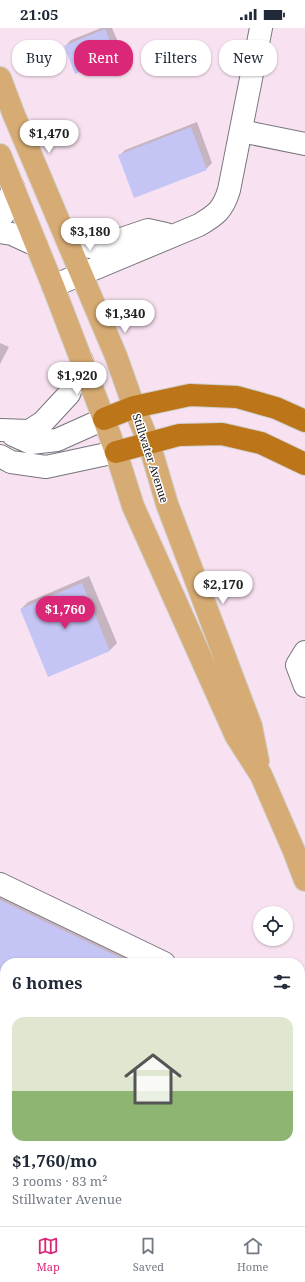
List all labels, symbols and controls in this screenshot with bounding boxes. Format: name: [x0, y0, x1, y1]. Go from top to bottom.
text: 21:05: [20, 4, 58, 24]
chip: Buy: [12, 40, 66, 76]
chip: Rent: [74, 40, 133, 76]
chip: Filters: [141, 40, 211, 76]
chip: New: [219, 40, 277, 76]
pin: $1,470: [16, 120, 82, 154]
text: $1,470: [29, 124, 69, 142]
pin: $3,180: [57, 218, 123, 252]
text: $3,180: [70, 222, 110, 240]
pin: $1,340: [92, 300, 158, 334]
text: $1,340: [105, 304, 145, 322]
pin: $1,920: [44, 362, 110, 396]
text: $1,920: [57, 366, 97, 384]
street label: Stillwater Avenue: [130, 411, 173, 505]
pin: $2,170: [190, 571, 256, 605]
text: $2,170: [203, 575, 243, 593]
pin: $1,760: [32, 596, 98, 630]
text: $1,760: [45, 600, 85, 618]
map controls: [253, 906, 293, 946]
button: locate: [253, 906, 293, 946]
text: 6 homes: [12, 971, 82, 994]
icon: filters: [271, 971, 293, 993]
icon: home: [117, 1043, 189, 1115]
text: $1,760/mo: [12, 1149, 97, 1172]
text: 3 rooms · 83 m²: [12, 1172, 107, 1190]
text: Stillwater Avenue: [12, 1190, 122, 1208]
tab: Map: [37, 1235, 60, 1274]
tab: Saved: [133, 1235, 164, 1274]
tab: Home: [237, 1235, 268, 1274]

